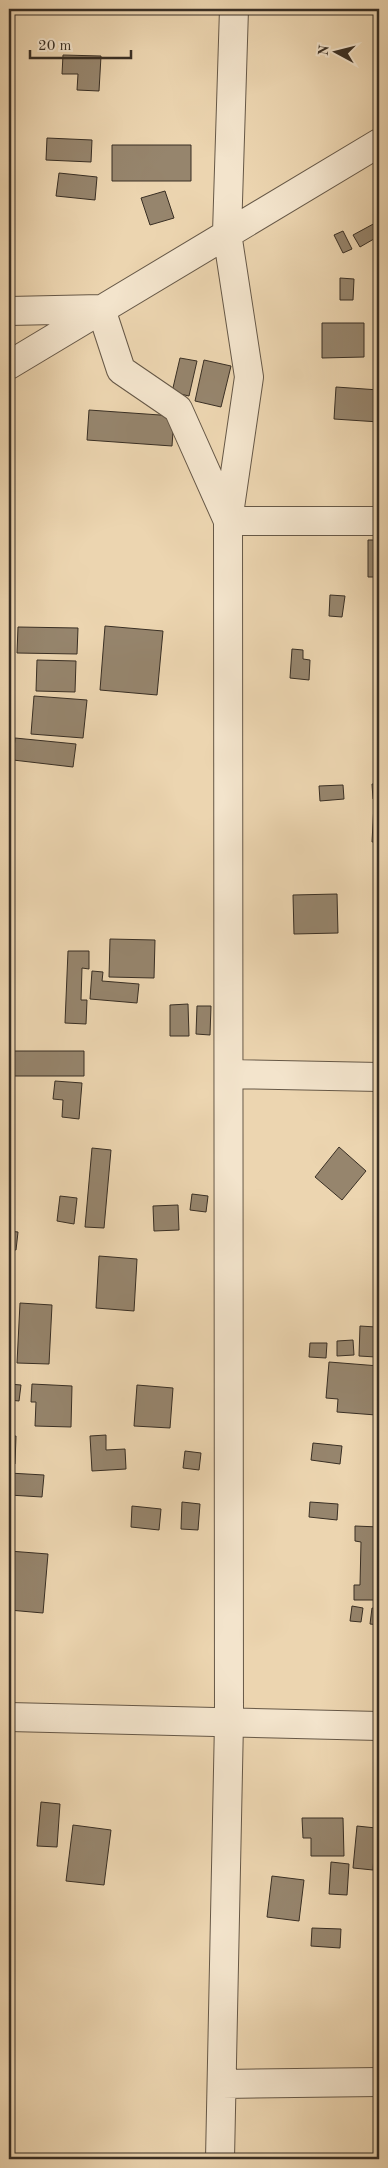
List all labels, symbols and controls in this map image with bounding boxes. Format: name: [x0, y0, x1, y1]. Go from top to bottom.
scale bar: [30, 28, 131, 60]
north arrow: [310, 28, 360, 78]
text: 20 m: [38, 39, 72, 54]
text: N: [316, 44, 332, 57]

